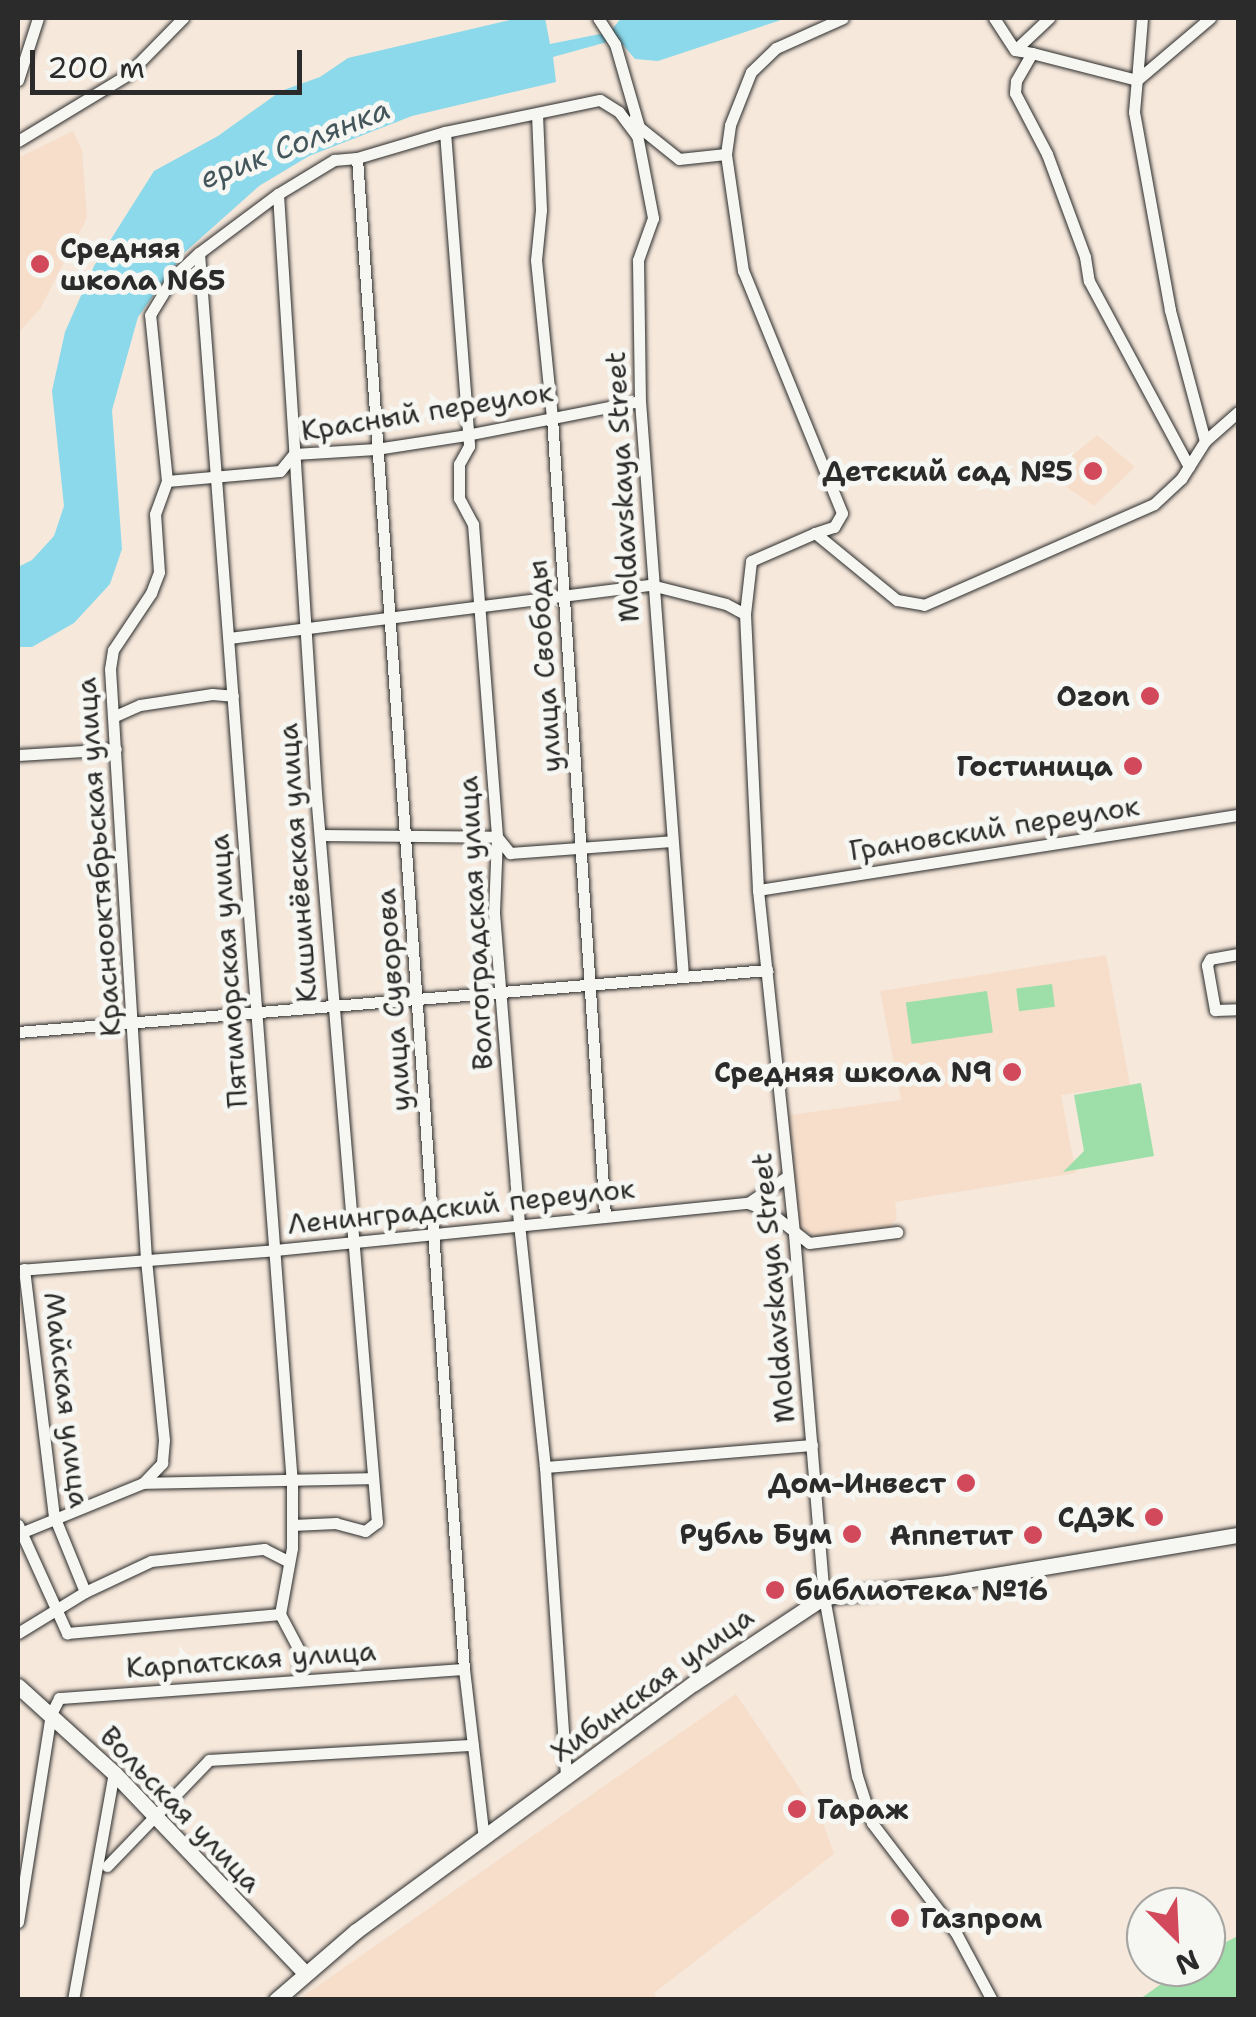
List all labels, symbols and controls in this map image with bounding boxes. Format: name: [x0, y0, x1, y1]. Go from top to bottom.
scale bar: [35, 30, 308, 92]
text: 200 m: [47, 47, 145, 88]
water label: ерик Солянка: [195, 91, 395, 197]
place label: Средняя школа N65: [60, 231, 225, 297]
marker: Средняя школа N65: [29, 253, 51, 275]
street label: Moldavskaya Street: [598, 351, 646, 623]
street label: Красный переулок: [299, 374, 555, 448]
place label: Детский сад №5: [822, 454, 1073, 488]
marker: Детский сад №5: [1082, 460, 1104, 482]
street label: улица Свободы: [520, 558, 568, 774]
street label: Краснооктябрьская улица: [69, 676, 127, 1038]
place label: Ozon: [1056, 679, 1130, 713]
marker: Ozon: [1139, 685, 1161, 707]
street label: Кишинёвская улица: [270, 722, 324, 1004]
place label: Гостиница: [957, 749, 1113, 783]
marker: Гостиница: [1122, 755, 1144, 777]
street label: Волгоградская улица: [451, 775, 499, 1071]
street label: Грановский переулок: [847, 788, 1141, 868]
street label: Пятиморская улица: [202, 833, 254, 1109]
street label: улица Суворова: [368, 887, 418, 1113]
place label: Средняя школа N9: [714, 1055, 992, 1089]
marker: Средняя школа N9: [1001, 1061, 1023, 1083]
street label: Moldavskaya Street: [744, 1151, 802, 1425]
street label: Ленинградский переулок: [286, 1171, 636, 1241]
street label: Майская улица: [37, 1290, 97, 1510]
place label: Дом-Инвест: [768, 1466, 946, 1500]
marker: Дом-Инвест: [955, 1472, 977, 1494]
place label: СДЭК: [1058, 1500, 1134, 1534]
marker: СДЭК: [1143, 1506, 1165, 1528]
place label: Рубль Бум: [679, 1517, 832, 1551]
place label: Аппетит: [889, 1518, 1013, 1552]
marker: Рубль Бум: [841, 1523, 863, 1545]
marker: Аппетит: [1022, 1524, 1044, 1546]
place label: библиотека №16: [795, 1573, 1048, 1607]
marker: библиотека №16: [764, 1579, 786, 1601]
street label: Хибинская улица: [544, 1599, 760, 1769]
street label: Карпатская улица: [125, 1633, 377, 1685]
street label: Вольская улица: [93, 1719, 269, 1899]
place label: Гараж: [817, 1792, 908, 1826]
marker: Гараж: [786, 1798, 808, 1820]
north arrow: [1126, 1887, 1226, 1987]
place label: Газпром: [920, 1901, 1042, 1935]
marker: Газпром: [889, 1907, 911, 1929]
text: N: [1170, 1941, 1205, 1984]

